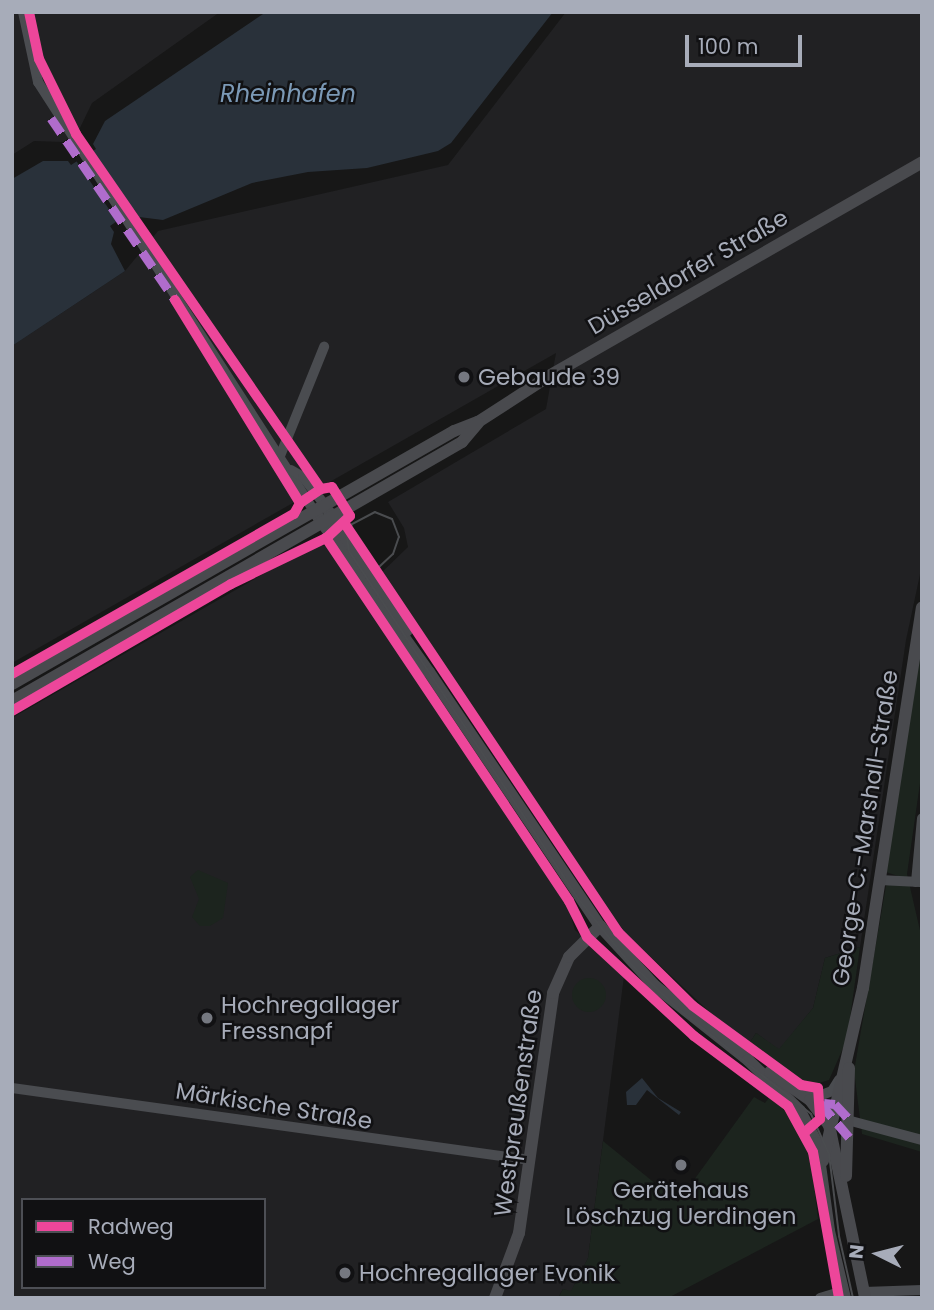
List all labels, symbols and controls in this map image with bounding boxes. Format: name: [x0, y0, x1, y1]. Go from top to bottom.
scale bar: [689, 21, 806, 65]
text: 100 m: [698, 32, 758, 61]
water label: Rheinhafen: [220, 80, 356, 108]
street label: Düsseldorfer Straße: [583, 203, 793, 341]
place label: Gebaude 39: [478, 363, 620, 391]
marker: Gebaude 39: [456, 369, 472, 385]
street label: George-C.-Marshall-Straße: [826, 668, 904, 988]
street label: Westpreußenstraße: [488, 988, 548, 1218]
place label: Hochregallager Fressnapf: [221, 991, 400, 1045]
marker: Hochregallager Fressnapf: [199, 1010, 215, 1026]
street label: Märkische Straße: [174, 1077, 374, 1135]
marker: Gerätehaus Löschzug Uerdingen: [673, 1157, 689, 1173]
place label: Gerätehaus Löschzug Uerdingen: [565, 1176, 797, 1230]
legend: [21, 1198, 266, 1289]
text: Radweg: [88, 1212, 174, 1241]
north arrow: [843, 1219, 913, 1289]
text: N: [842, 1243, 871, 1260]
text: Weg: [88, 1247, 136, 1276]
place label: Hochregallager Evonik: [359, 1259, 615, 1287]
marker: Hochregallager Evonik: [337, 1265, 353, 1281]

